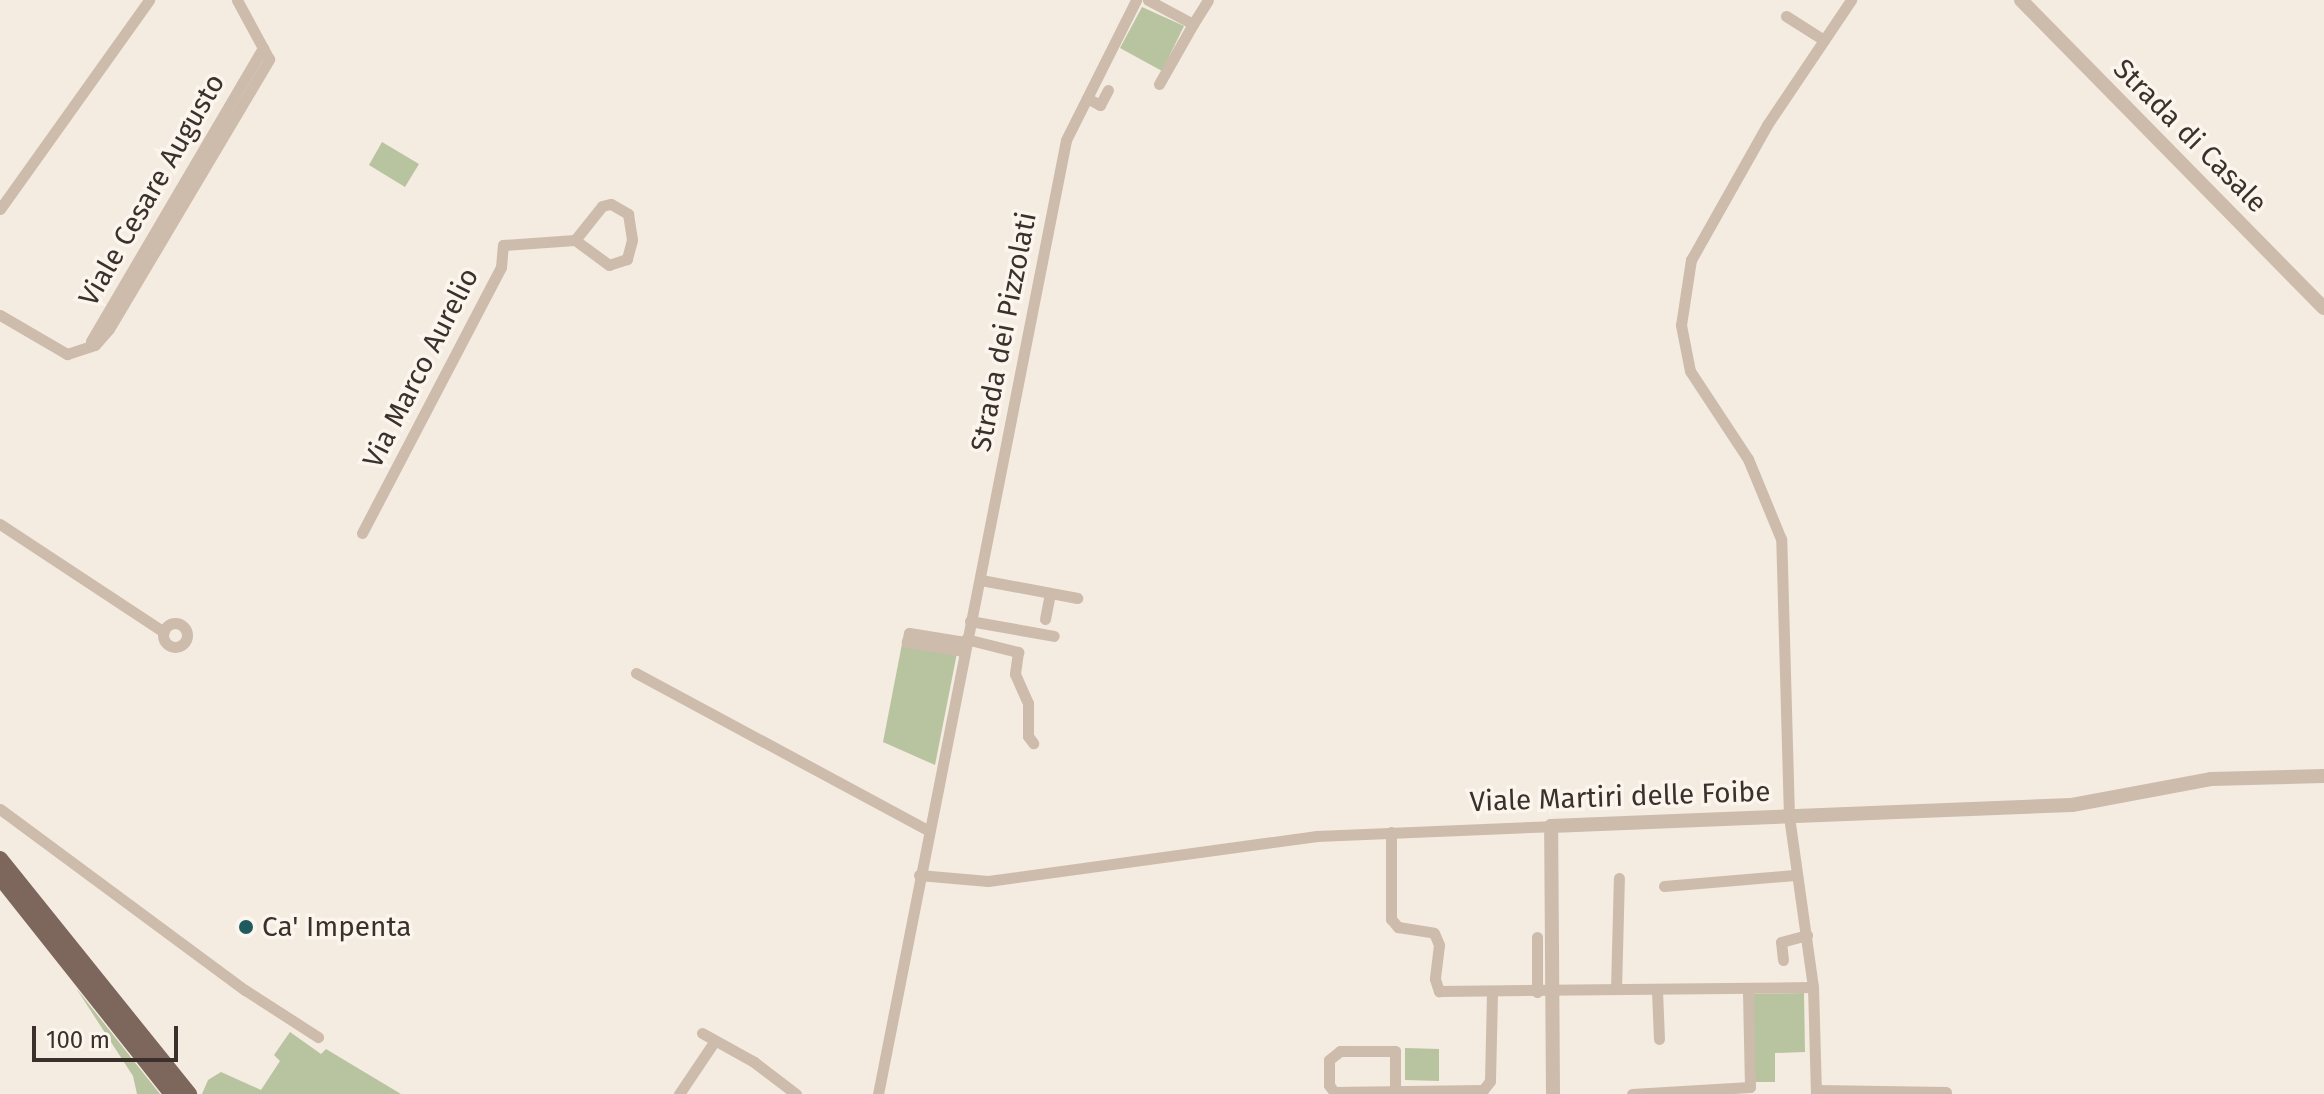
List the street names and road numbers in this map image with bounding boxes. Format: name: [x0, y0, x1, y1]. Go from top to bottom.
street label: Strada di Casale: [2106, 52, 2274, 220]
street label: Viale Cesare Augusto: [72, 68, 232, 312]
street label: Strada dei Pizzolati: [964, 209, 1044, 455]
street label: Via Marco Aurelio: [356, 262, 486, 474]
street label: Viale Martiri delle Foibe: [1469, 775, 1771, 819]

